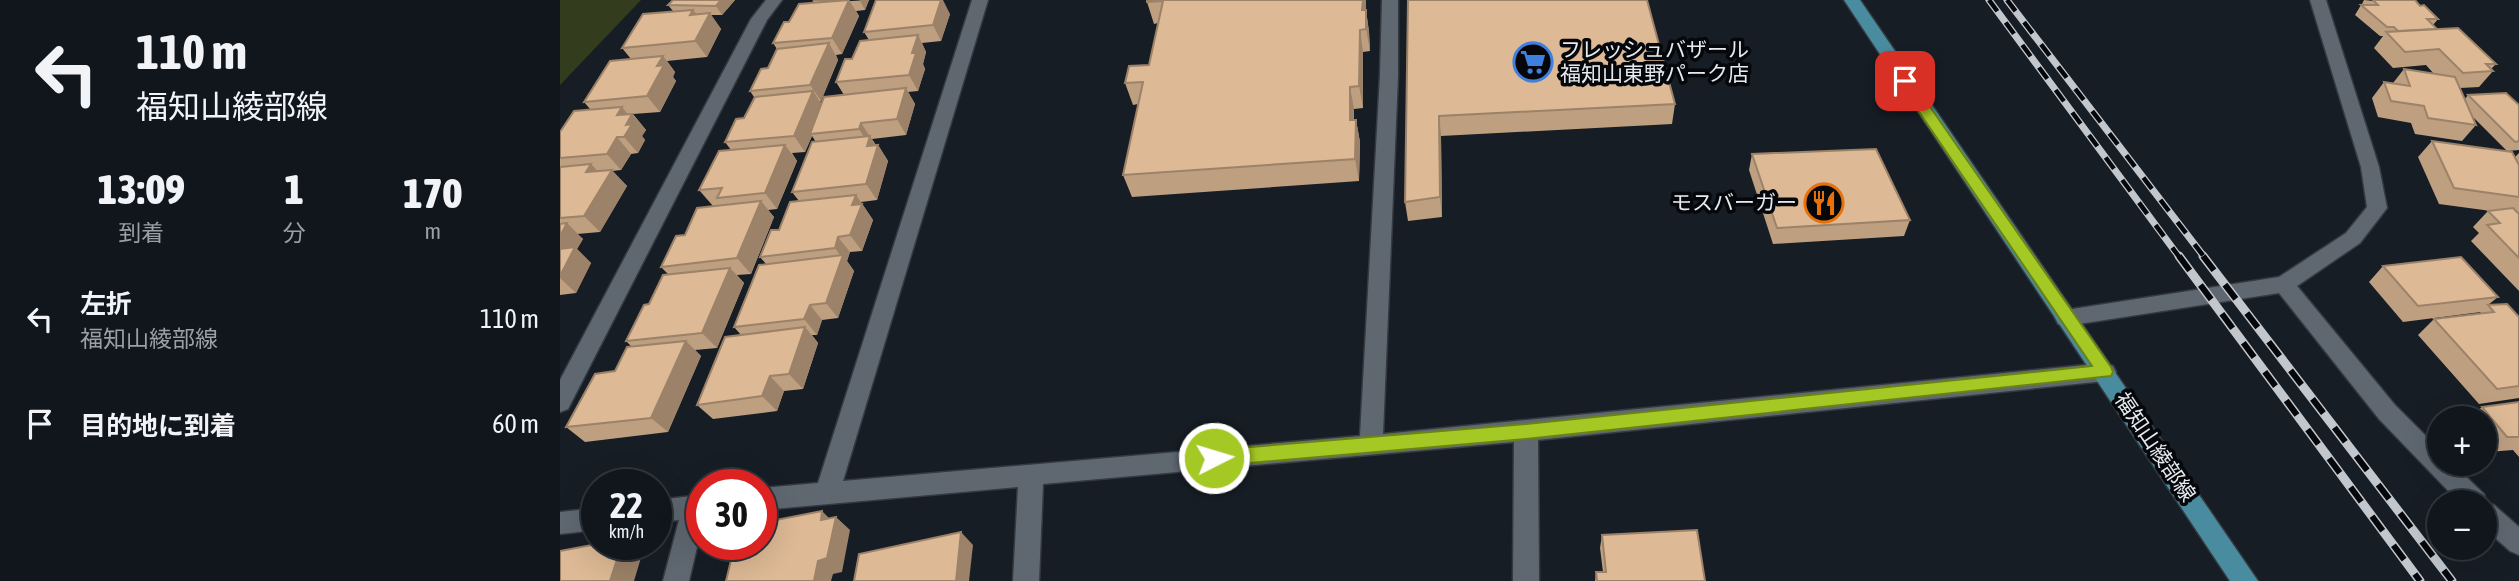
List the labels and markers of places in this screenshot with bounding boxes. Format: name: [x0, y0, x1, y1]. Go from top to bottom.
place label: フレッシュバザール 福知山東野パーク店: [1560, 37, 1749, 85]
supermarket icon: フレッシュバザール 福知山東野パーク店: [1512, 41, 1554, 83]
pin: [1875, 51, 1935, 111]
restaurant icon: モスバーガー: [1803, 182, 1845, 224]
place label: モスバーガー: [1671, 190, 1797, 214]

